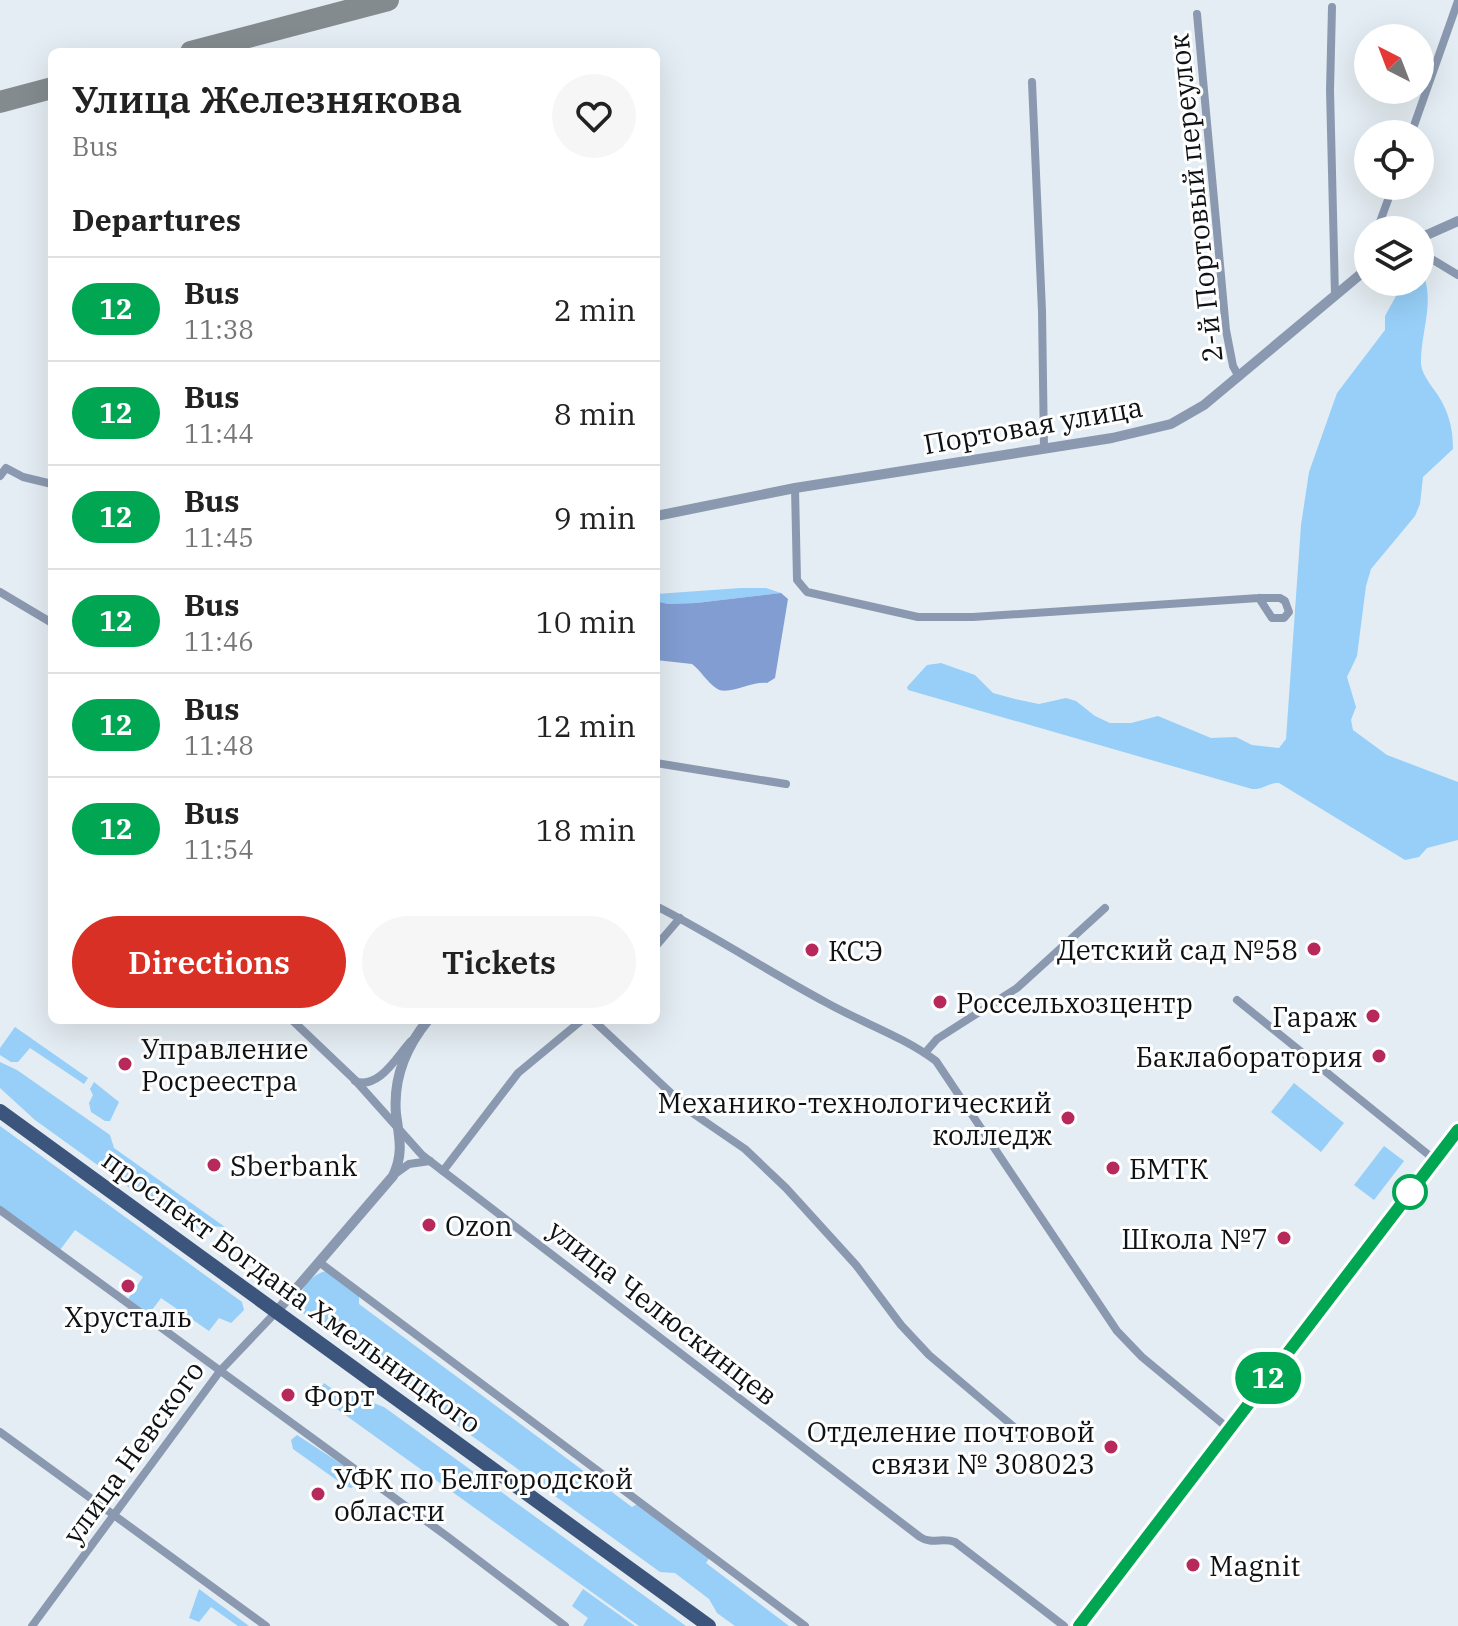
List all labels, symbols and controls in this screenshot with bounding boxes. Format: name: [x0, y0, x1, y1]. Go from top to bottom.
north arrow: [1354, 24, 1434, 104]
map controls: [1354, 24, 1434, 296]
street label: 2-й Портовый переулок: [1159, 32, 1231, 364]
text: Улица Железнякова: [72, 74, 462, 123]
button: heart: [552, 74, 636, 158]
button: locate: [1354, 120, 1434, 200]
text: Bus: [72, 129, 118, 163]
text: Departures: [72, 200, 241, 239]
button: layers: [1354, 216, 1434, 296]
text: Bus: [184, 273, 239, 312]
text: 12: [99, 290, 133, 327]
text: 2 min: [554, 290, 636, 329]
text: 11:38: [184, 312, 254, 346]
text: Bus: [184, 377, 239, 416]
street label: Портовая улица: [920, 388, 1146, 462]
text: 12: [99, 394, 133, 431]
text: 8 min: [554, 394, 636, 433]
text: 11:44: [184, 416, 254, 450]
text: Bus: [184, 481, 239, 520]
text: 12: [99, 498, 133, 535]
text: 9 min: [554, 498, 636, 537]
text: 11:45: [184, 520, 254, 554]
text: Bus: [184, 585, 239, 624]
text: 12: [99, 602, 133, 639]
text: 10 min: [536, 602, 636, 641]
text: 11:46: [184, 624, 254, 658]
text: Bus: [184, 689, 239, 728]
text: 12: [99, 706, 133, 743]
text: 12 min: [536, 706, 636, 745]
text: 11:48: [184, 728, 254, 762]
text: Bus: [184, 793, 239, 832]
text: 12: [99, 810, 133, 847]
text: 18 min: [536, 810, 636, 849]
text: 11:54: [184, 832, 254, 866]
button: Directions: [72, 916, 346, 1008]
button: Tickets: [362, 916, 636, 1008]
place label: Детский сад №58: [1057, 931, 1298, 968]
place label: КСЭ: [828, 932, 883, 969]
marker: Детский сад №58: [1305, 940, 1323, 958]
marker: КСЭ: [803, 941, 821, 959]
place label: Россельхозцентр: [956, 984, 1193, 1021]
marker: Россельхозцентр: [931, 993, 949, 1011]
place label: Гараж: [1272, 998, 1357, 1035]
marker: Гараж: [1364, 1007, 1382, 1025]
place label: Управление Росреестра: [141, 1030, 309, 1099]
place label: Баклаборатория: [1135, 1038, 1363, 1075]
marker: Баклаборатория: [1370, 1047, 1388, 1065]
marker: Управление Росреестра: [116, 1055, 134, 1073]
place label: Механико-технологический колледж: [657, 1084, 1052, 1153]
marker: Механико-технологический колледж: [1059, 1109, 1077, 1127]
street label: проспект Богдана Хмельницкого: [95, 1141, 489, 1441]
place label: Sberbank: [230, 1147, 358, 1184]
place label: БМТК: [1129, 1150, 1208, 1187]
marker: Sberbank: [205, 1156, 223, 1174]
marker: БМТК: [1104, 1159, 1122, 1177]
unlabelled marker: [1393, 1175, 1427, 1209]
place label: Ozon: [445, 1207, 513, 1244]
street label: улица Челюскинцев: [541, 1211, 785, 1413]
marker: Ozon: [420, 1216, 438, 1234]
place label: Школа №7: [1121, 1220, 1268, 1257]
marker: Школа №7: [1275, 1229, 1293, 1247]
marker: Хрусталь: [119, 1277, 137, 1295]
place label: Хрусталь: [64, 1298, 192, 1335]
line badge: 12: [1232, 1352, 1304, 1404]
street label: улица Невского: [54, 1353, 212, 1551]
text: 12: [1251, 1359, 1285, 1396]
place label: Форт: [304, 1377, 375, 1414]
marker: Форт: [279, 1386, 297, 1404]
place label: Отделение почтовой связи № 308023: [807, 1413, 1095, 1482]
marker: Отделение почтовой связи № 308023: [1102, 1438, 1120, 1456]
place label: УФК по Белгородской области: [334, 1460, 633, 1529]
marker: УФК по Белгородской области: [309, 1485, 327, 1503]
place label: Magnit: [1209, 1547, 1301, 1584]
marker: Magnit: [1184, 1556, 1202, 1574]

